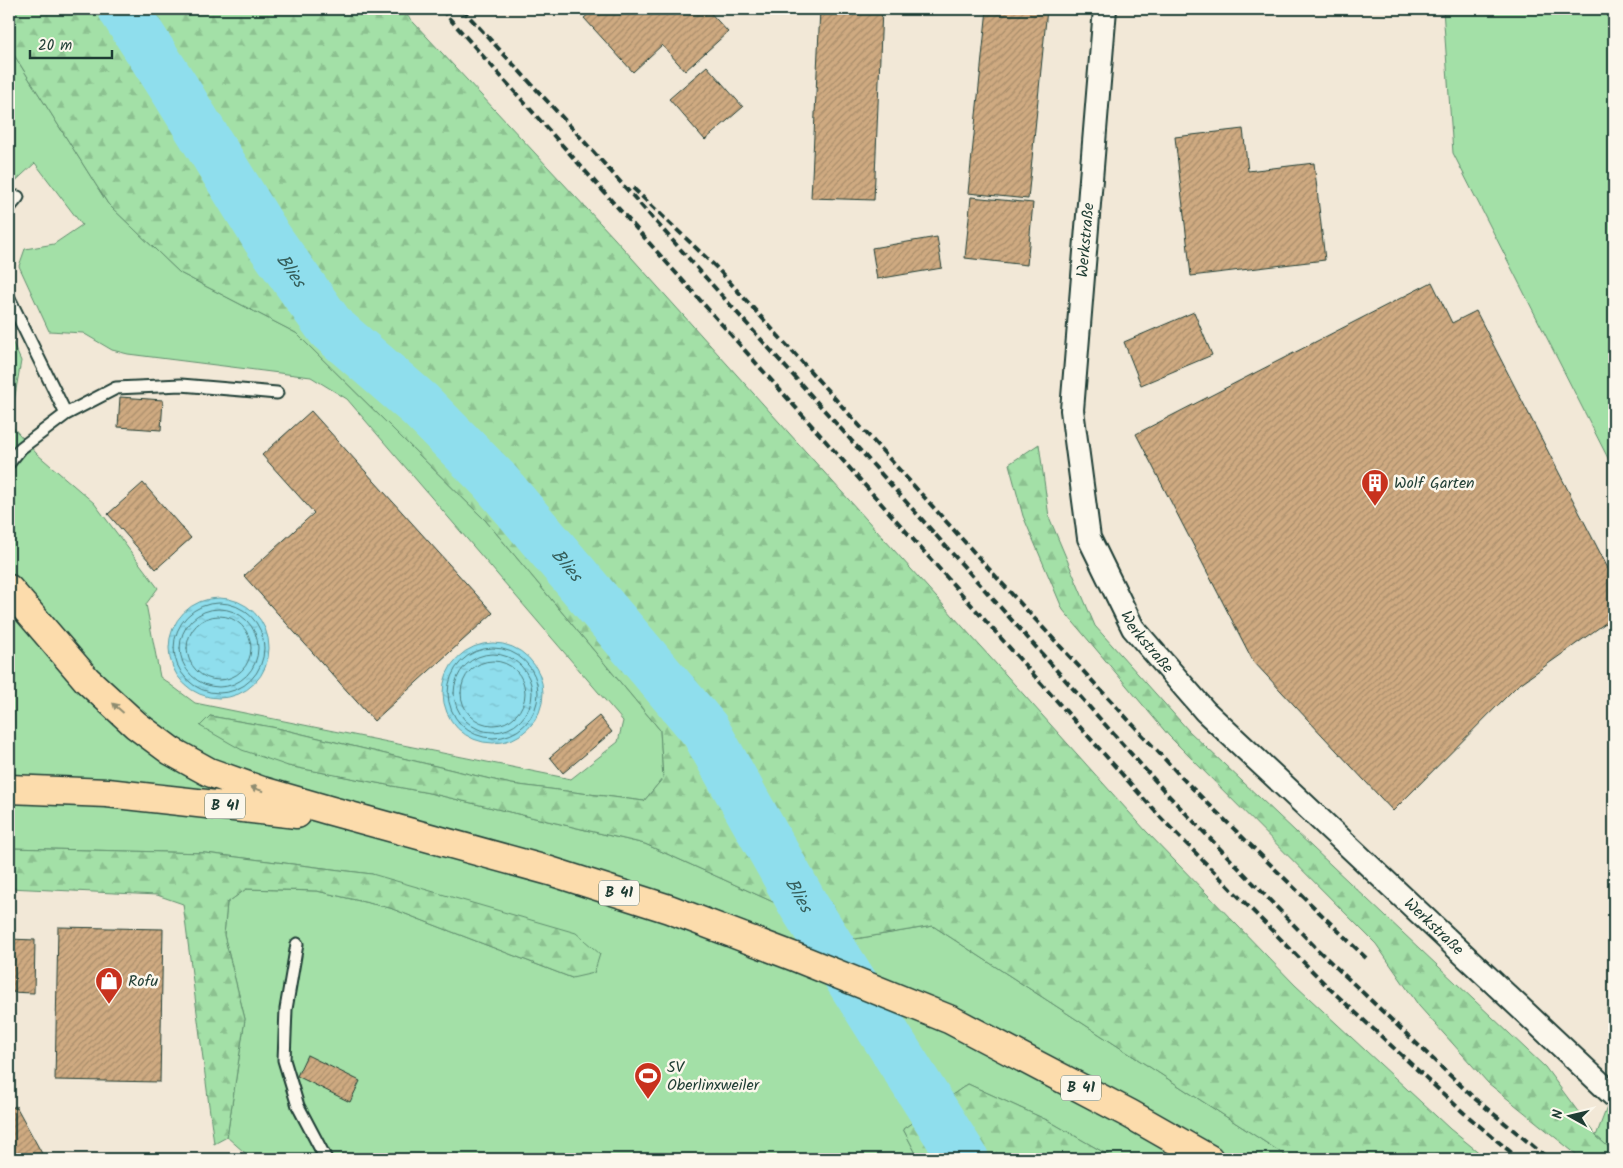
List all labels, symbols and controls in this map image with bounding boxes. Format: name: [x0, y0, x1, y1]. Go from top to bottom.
scale bar: [30, 28, 112, 60]
text: 20 m: [38, 34, 72, 58]
street label: Werkstraße: [1070, 202, 1102, 278]
water label: Blies: [268, 248, 314, 296]
building icon: Wolf Garten: [1360, 468, 1390, 507]
place label: Wolf Garten: [1394, 471, 1475, 496]
water label: Blies: [543, 543, 590, 591]
street label: Werkstraße: [1114, 606, 1180, 679]
one-way arrow: [113, 702, 125, 714]
one-way arrow: [249, 785, 264, 793]
road number: B 41: [205, 794, 245, 818]
water label: Blies: [777, 873, 821, 921]
road number: B 41: [599, 880, 639, 906]
street label: Werkstraße: [1398, 892, 1470, 961]
shop icon: Rofu: [94, 966, 124, 1005]
place label: Rofu: [128, 969, 159, 994]
place label: SV Oberlinxweiler: [667, 1055, 761, 1098]
sports icon: SV Oberlinxweiler: [633, 1061, 663, 1100]
road number: B 41: [1061, 1076, 1101, 1100]
north arrow: [1546, 1090, 1596, 1140]
text: N: [1547, 1108, 1570, 1120]

